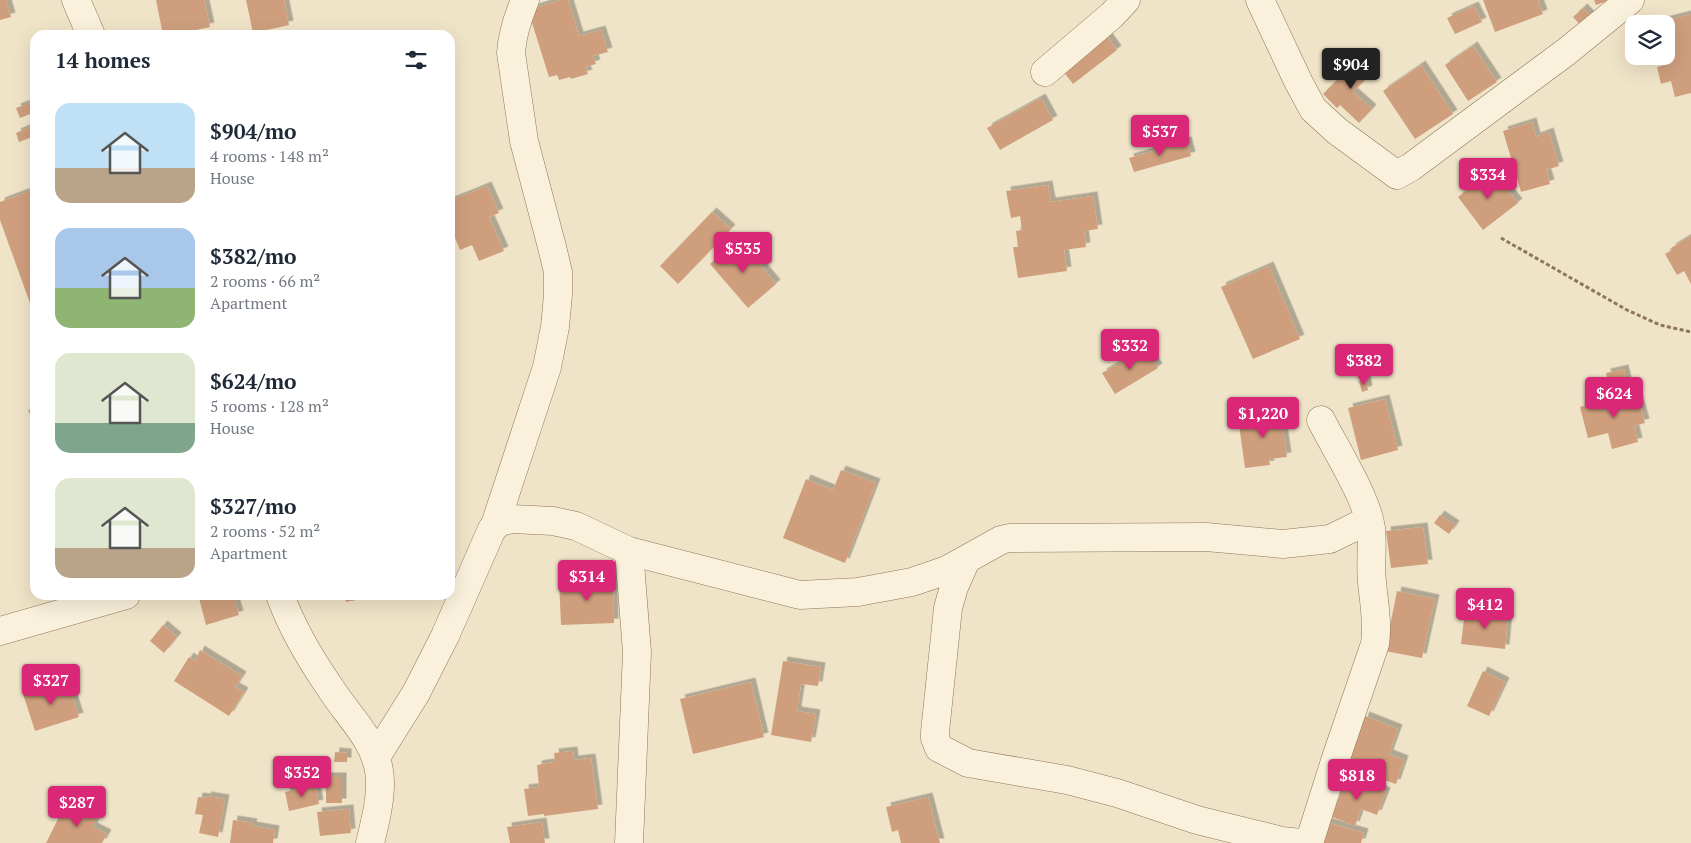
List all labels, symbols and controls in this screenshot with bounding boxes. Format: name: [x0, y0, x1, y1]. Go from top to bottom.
map controls: [1625, 15, 1675, 65]
button: layers: [1625, 15, 1675, 65]
text: 14 homes: [55, 46, 151, 74]
icon: filters: [402, 46, 430, 74]
pin: $904: [1321, 48, 1381, 90]
text: $904: [1333, 53, 1369, 75]
pin: $537: [1130, 114, 1190, 157]
text: $904/mo: [210, 117, 297, 145]
text: $537: [1142, 120, 1178, 142]
icon: home: [95, 123, 155, 183]
text: 4 rooms · 148 m²: [210, 145, 329, 167]
pin: $334: [1458, 158, 1518, 200]
text: $334: [1470, 163, 1506, 185]
text: House: [210, 167, 255, 189]
pin: $535: [713, 232, 773, 274]
text: $535: [725, 237, 761, 259]
text: $382/mo: [210, 242, 297, 270]
icon: home: [95, 248, 155, 308]
text: 2 rooms · 66 m²: [210, 270, 320, 292]
text: Apartment: [210, 292, 287, 314]
pin: $332: [1100, 328, 1160, 371]
text: $332: [1112, 334, 1148, 356]
pin: $382: [1334, 344, 1394, 386]
text: $382: [1346, 349, 1382, 371]
text: $624/mo: [210, 367, 297, 395]
icon: home: [95, 373, 155, 433]
pin: $624: [1584, 376, 1644, 419]
text: $624: [1596, 382, 1632, 404]
text: 5 rooms · 128 m²: [210, 395, 329, 417]
pin: $1,220: [1222, 396, 1304, 439]
text: $1,220: [1238, 402, 1288, 424]
text: House: [210, 417, 255, 439]
text: $327/mo: [210, 492, 297, 520]
icon: home: [95, 498, 155, 558]
text: 2 rooms · 52 m²: [210, 520, 320, 542]
text: Apartment: [210, 542, 287, 564]
pin: $314: [557, 560, 617, 602]
text: $314: [569, 565, 605, 587]
pin: $412: [1455, 588, 1515, 630]
text: $412: [1467, 593, 1503, 615]
pin: $327: [21, 664, 81, 706]
text: $327: [33, 669, 69, 691]
pin: $352: [272, 756, 332, 798]
pin: $818: [1327, 758, 1387, 801]
text: $352: [284, 761, 320, 783]
text: $818: [1339, 764, 1375, 786]
pin: $287: [47, 786, 107, 828]
text: $287: [59, 791, 95, 813]

